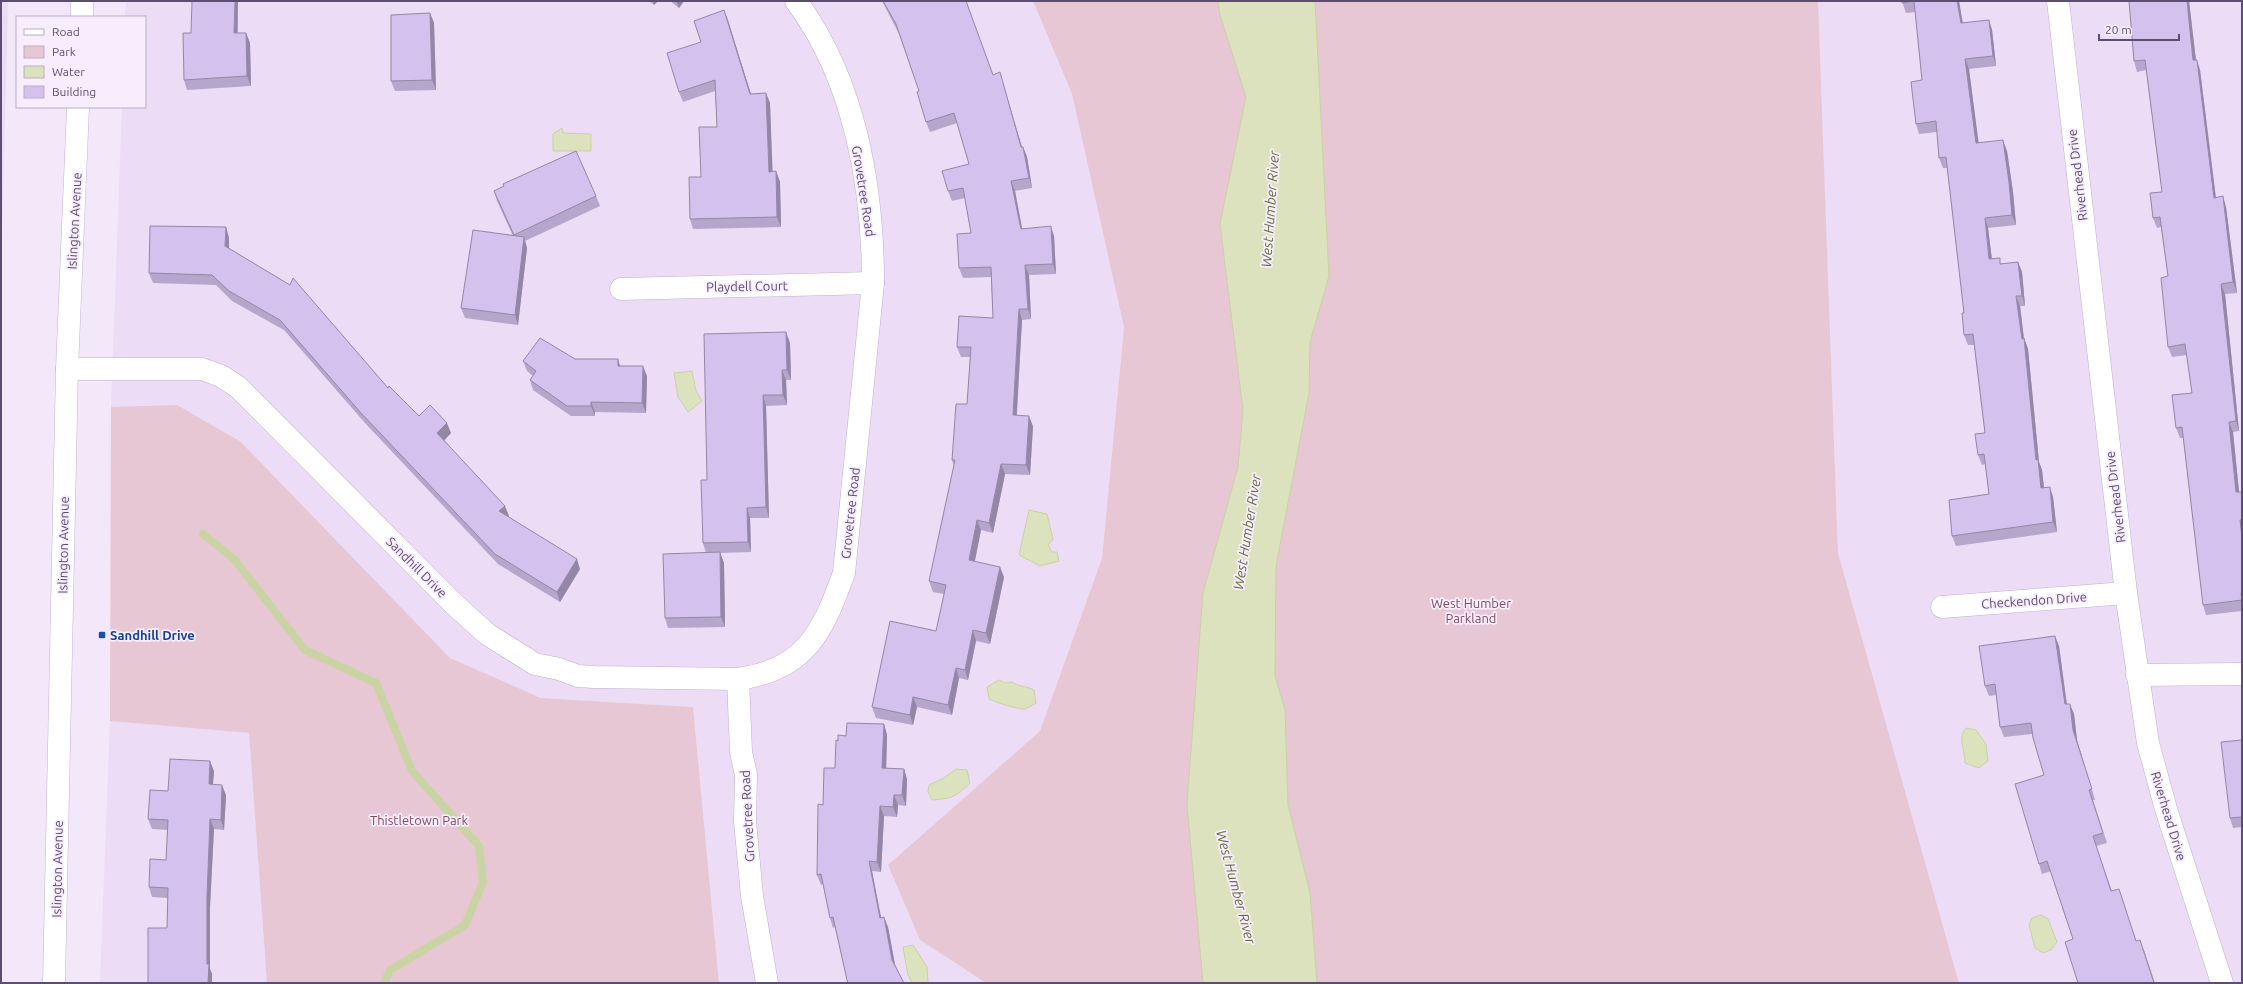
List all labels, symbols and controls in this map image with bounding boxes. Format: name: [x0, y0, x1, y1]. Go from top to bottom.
legend: [16, 16, 146, 108]
scale bar: [2099, 16, 2179, 42]
text: 20 m: [2105, 23, 2132, 36]
text: Road: [52, 25, 80, 38]
text: Park: [52, 45, 76, 58]
text: Water: [52, 65, 85, 78]
text: Building: [52, 85, 96, 98]
street label: Riverhead Drive: [2064, 128, 2090, 222]
street label: Grovetree Road: [850, 145, 878, 237]
water label: West Humber River: [1258, 149, 1282, 268]
street label: Islington Avenue: [64, 172, 84, 270]
street label: Playdell Court: [706, 278, 788, 294]
street label: Riverhead Drive: [2102, 450, 2128, 544]
street label: Grovetree Road: [838, 467, 862, 559]
water label: West Humber River: [1230, 472, 1264, 591]
street label: Islington Avenue: [55, 496, 71, 594]
street label: Sandhill Drive: [384, 534, 450, 600]
street label: Checkendon Drive: [1981, 589, 2087, 611]
park label: West Humber Parkland: [1431, 596, 1511, 625]
place label: Sandhill Drive: [110, 628, 195, 642]
marker: Sandhill Drive: [97, 630, 107, 640]
street label: Grovetree Road: [738, 770, 756, 862]
street label: Riverhead Drive: [2149, 770, 2189, 862]
park label: Thistletown Park: [370, 813, 469, 827]
street label: Islington Avenue: [49, 820, 65, 918]
water label: West Humber River: [1213, 828, 1259, 946]

